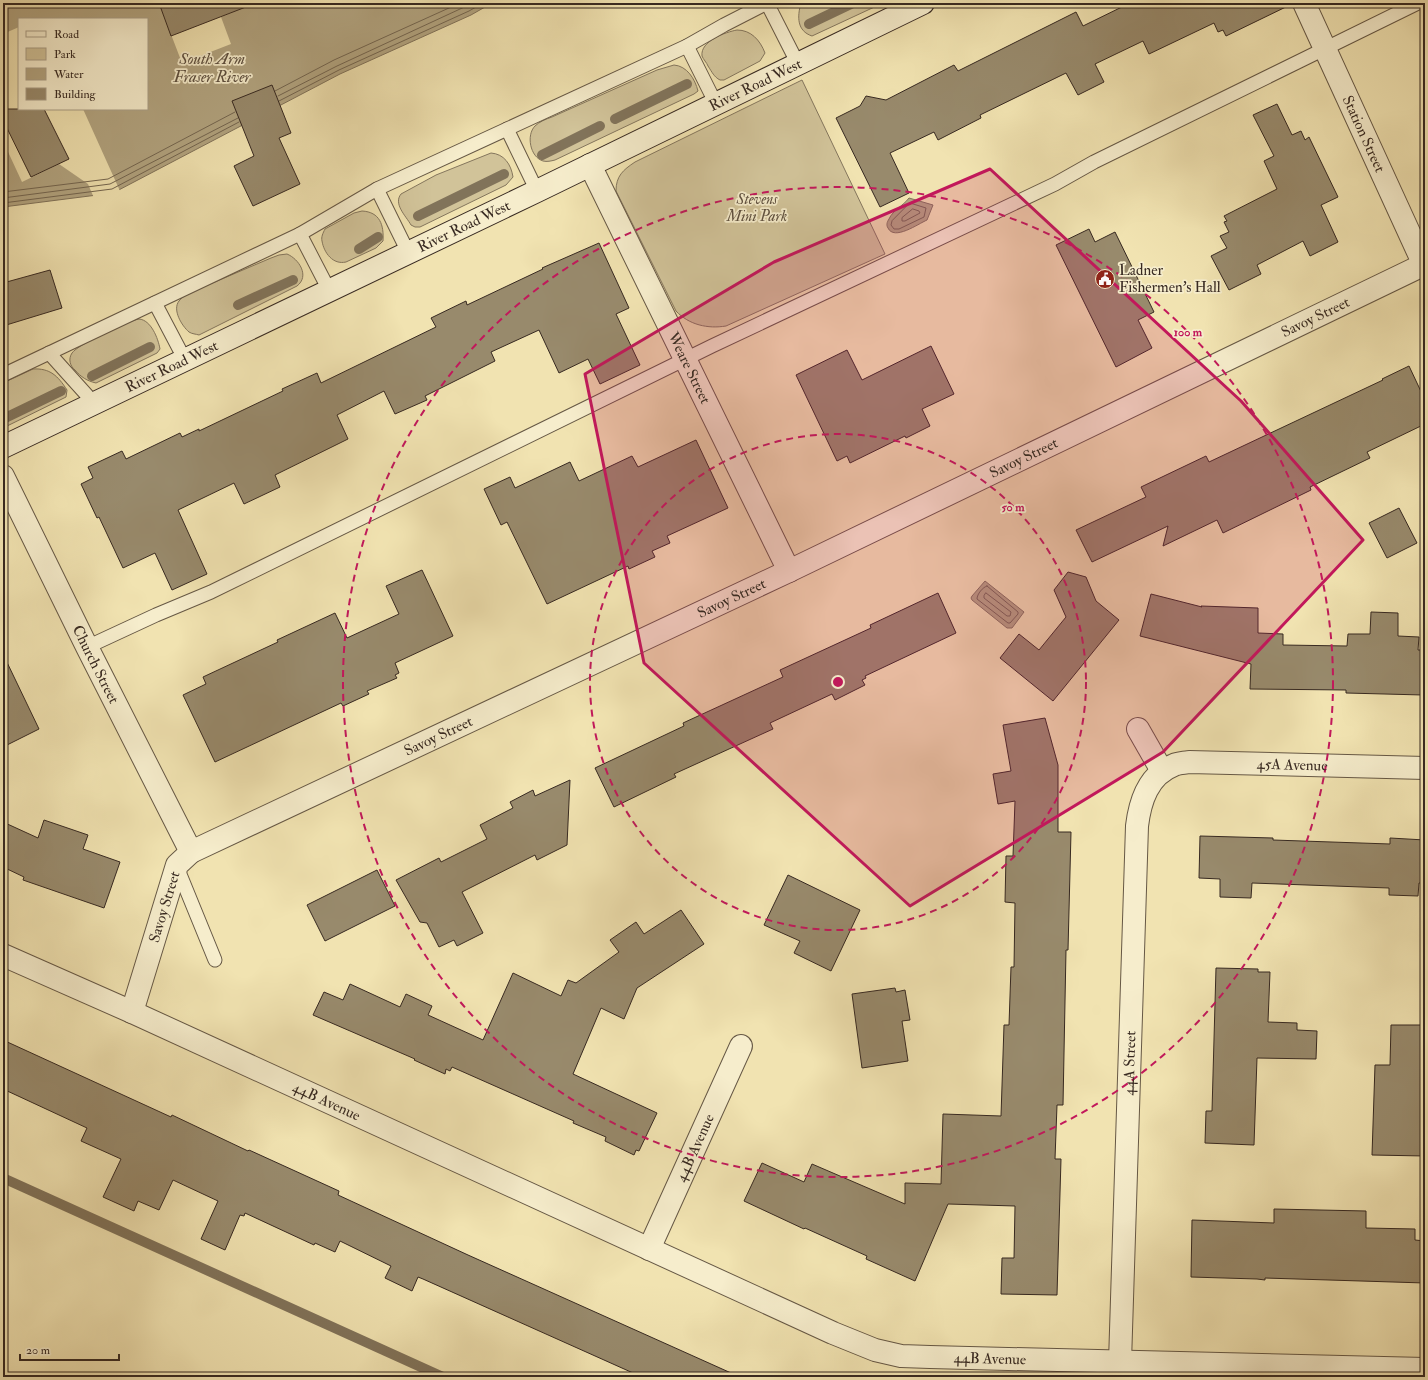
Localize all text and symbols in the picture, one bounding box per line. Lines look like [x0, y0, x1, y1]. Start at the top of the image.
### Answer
legend [18, 18, 148, 110]
text: Road [54, 27, 79, 42]
text: Park [54, 47, 76, 62]
water label: South Arm Fraser River [172, 49, 252, 87]
street label: River Road West [706, 54, 805, 115]
text: Water [53, 67, 84, 82]
text: Building [54, 87, 97, 102]
street label: Station Street [1338, 92, 1390, 176]
park label: Stevens Mini Park [726, 190, 787, 226]
street label: River Road West [414, 196, 513, 256]
place label: Ladner Fishermen's Hall [1119, 261, 1221, 297]
public building icon: Ladner Fishermen's Hall [1094, 268, 1116, 290]
street label: Savoy Street [1278, 292, 1353, 342]
text: 100 m [1174, 325, 1203, 340]
street label: Weare Street [663, 328, 715, 407]
street label: River Road West [122, 336, 221, 397]
street label: Savoy Street [986, 433, 1061, 482]
text: 50 m [1001, 500, 1025, 515]
street label: Savoy Street [694, 574, 769, 622]
street label: Church Street [68, 622, 124, 707]
centre of rings [831, 675, 845, 689]
street label: Savoy Street [401, 711, 476, 760]
street label: 45A Avenue [1256, 754, 1328, 775]
street label: Savoy Street [144, 869, 184, 945]
street label: 44A Street [1119, 1030, 1140, 1096]
street label: 44B Avenue [290, 1077, 364, 1125]
street label: 44B Avenue [671, 1111, 718, 1185]
scale bar [20, 1336, 119, 1362]
text: 20 m [26, 1343, 51, 1358]
street label: 44B Avenue [953, 1348, 1027, 1369]

